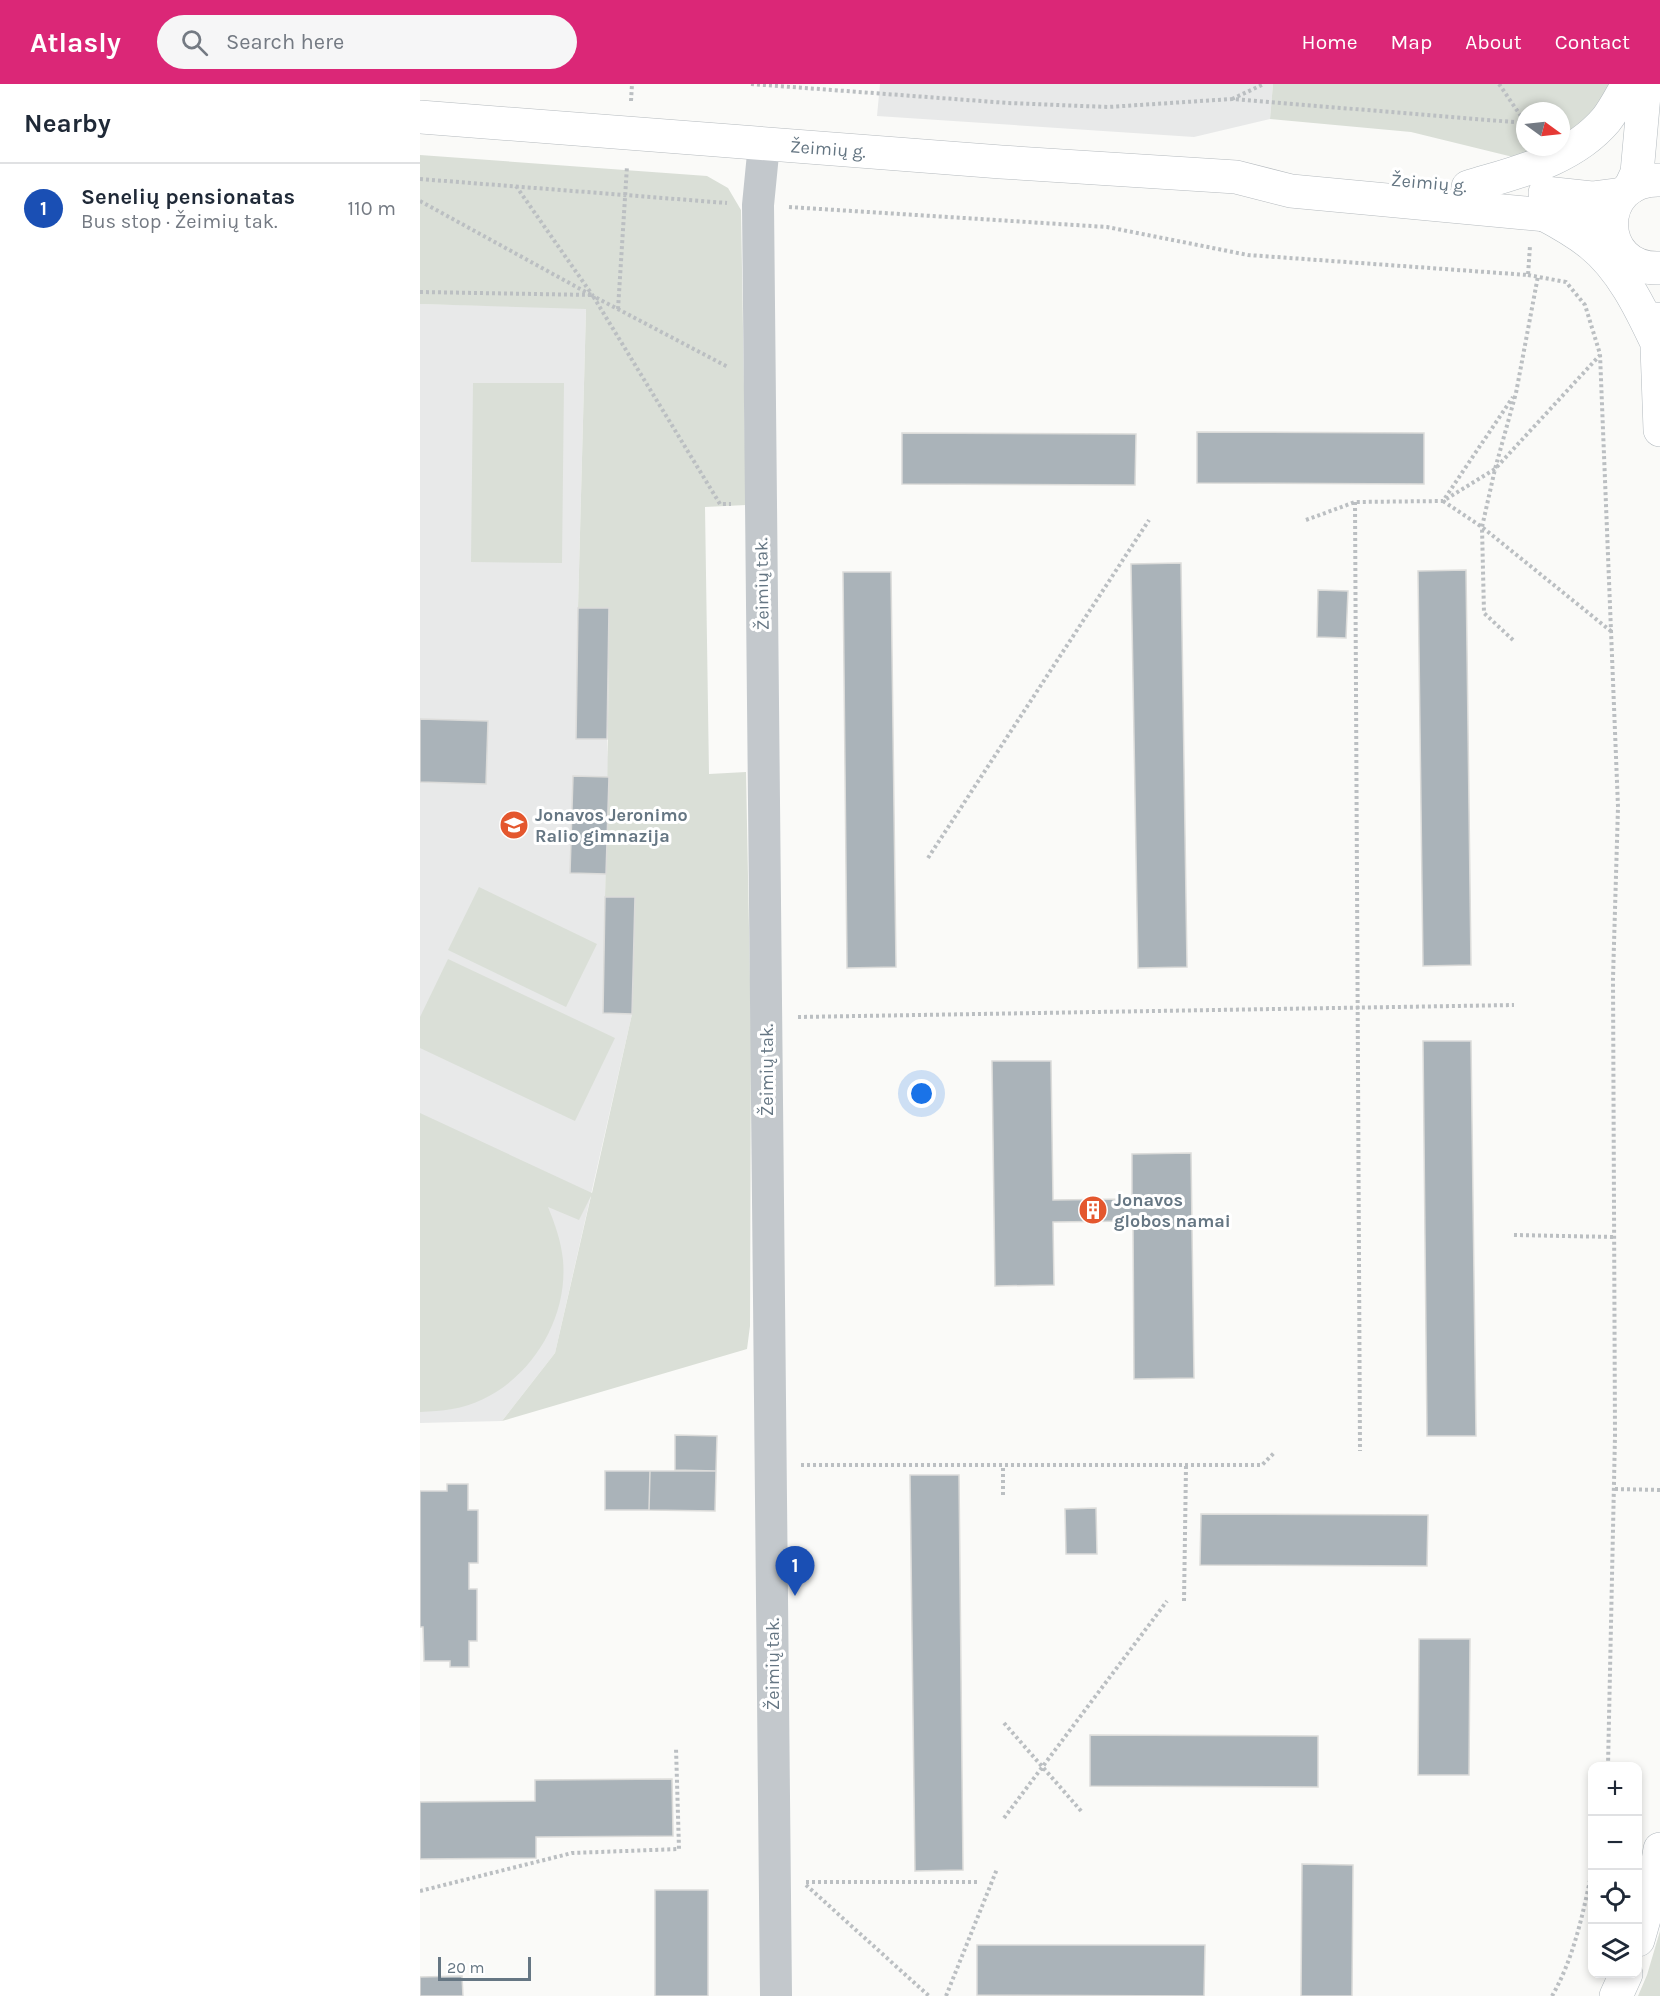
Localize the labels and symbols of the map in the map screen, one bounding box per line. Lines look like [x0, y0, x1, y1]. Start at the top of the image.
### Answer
north arrow [1516, 102, 1570, 156]
street label: Žeimių g. [789, 135, 867, 163]
street label: Žeimių g. [1390, 169, 1468, 197]
street label: Žeimių tak. [750, 537, 774, 631]
place label: Jonavos Jeronimo Ralio gimnazija [535, 804, 688, 847]
school or university icon: Jonavos Jeronimo Ralio gimnazija [498, 809, 530, 841]
street label: Žeimių tak. [756, 1024, 778, 1116]
your location [907, 1079, 936, 1108]
place label: Jonavos globos namai [1114, 1189, 1231, 1232]
building icon: Jonavos globos namai [1077, 1194, 1109, 1226]
pin: 1 [776, 1546, 814, 1596]
street label: Žeimių tak. [762, 1618, 784, 1710]
scale bar [438, 1954, 531, 1982]

